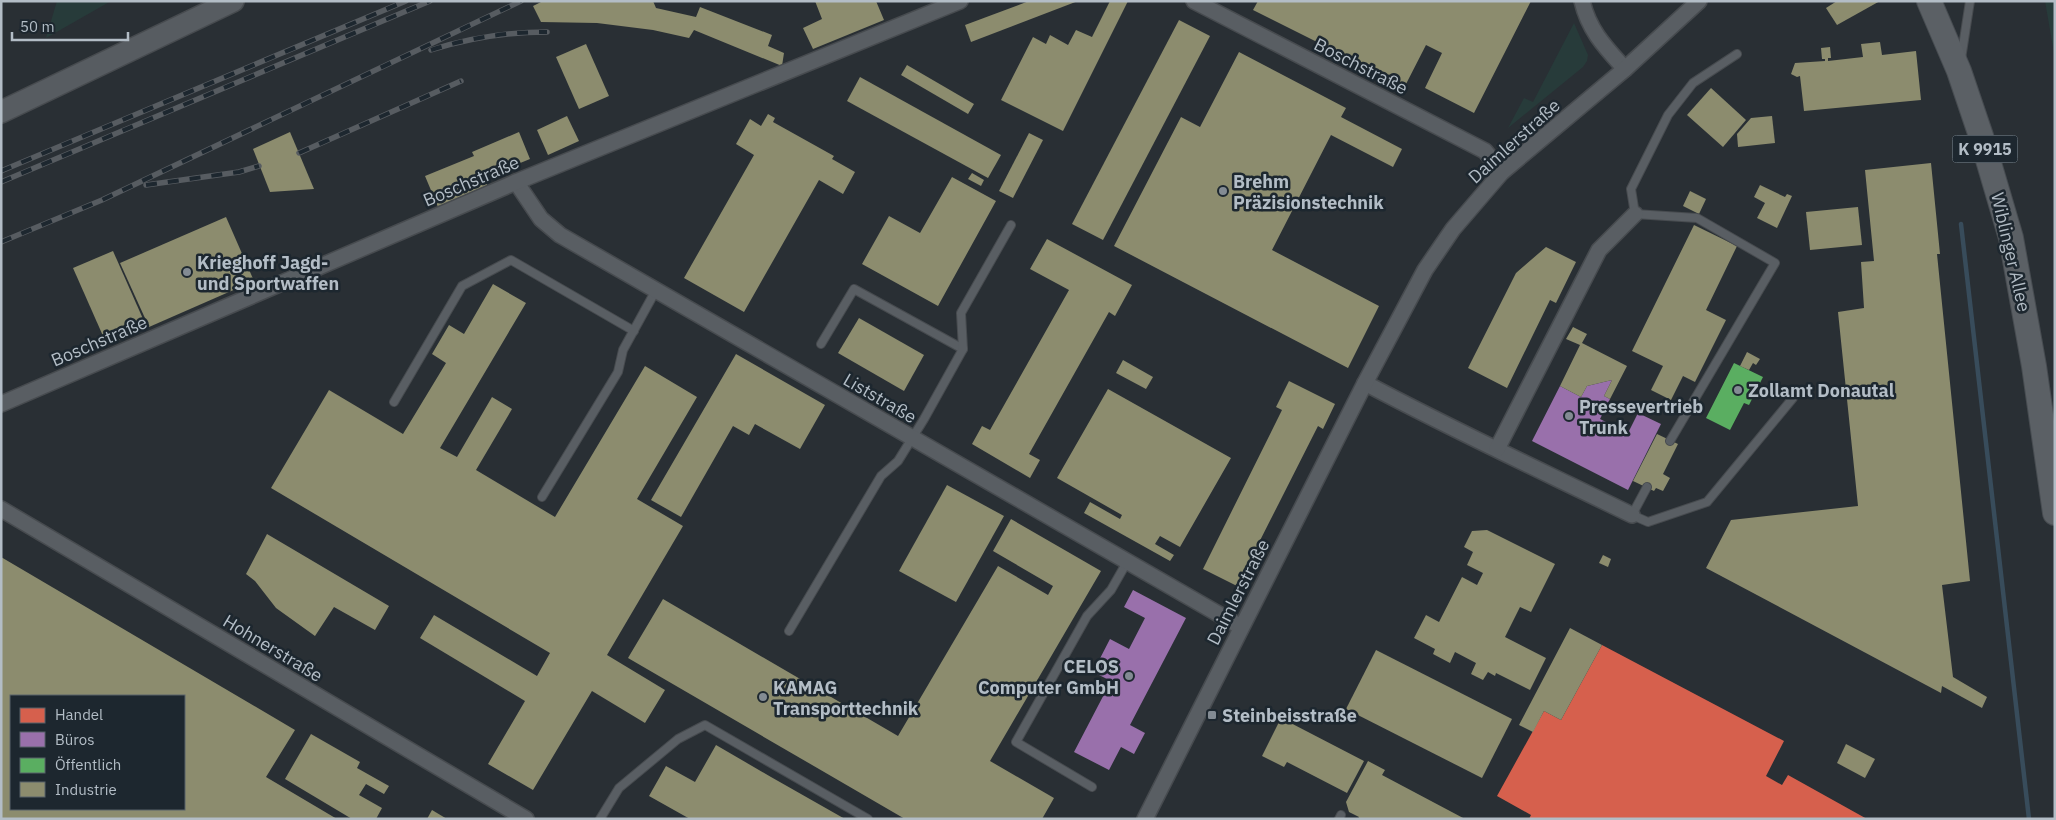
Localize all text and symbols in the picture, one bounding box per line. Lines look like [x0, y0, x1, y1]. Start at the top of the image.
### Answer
scale bar [12, 10, 129, 42]
text: 50 m [20, 17, 55, 36]
street label: Boschstraße [1310, 33, 1412, 100]
street label: Daimlerstraße [1463, 94, 1565, 188]
road number: K 9915 [1952, 136, 2018, 162]
street label: Boschstraße [419, 150, 523, 212]
place label: Brehm Präzisionstechnik [1233, 170, 1384, 214]
marker: Brehm Präzisionstechnik [1217, 185, 1229, 197]
street label: Wiblinger Allee [1986, 190, 2036, 314]
place label: Krieghoff Jagd- und Sportwaffen [197, 251, 339, 295]
marker: Krieghoff Jagd- und Sportwaffen [181, 266, 193, 278]
street label: Boschstraße [47, 310, 151, 372]
street label: Liststraße [839, 368, 921, 428]
place label: Zollamt Donautal [1748, 379, 1895, 402]
marker: Zollamt Donautal [1732, 384, 1744, 396]
place label: Pressevertrieb Trunk [1579, 395, 1703, 439]
marker: Pressevertrieb Trunk [1563, 410, 1575, 422]
street label: Daimlerstraße [1201, 535, 1275, 649]
street label: Hohnerstraße [219, 609, 327, 687]
place label: CELOS Computer GmbH [978, 655, 1119, 699]
marker: CELOS Computer GmbH [1123, 670, 1135, 682]
place label: KAMAG Transporttechnik [773, 676, 919, 720]
marker: KAMAG Transporttechnik [757, 691, 769, 703]
legend [10, 695, 185, 810]
place label: Steinbeisstraße [1222, 704, 1357, 727]
text: Handel [55, 705, 103, 724]
marker: Steinbeisstraße [1206, 709, 1218, 721]
text: Büros [55, 730, 94, 749]
text: Öffentlich [55, 755, 121, 774]
text: Industrie [55, 780, 117, 799]

